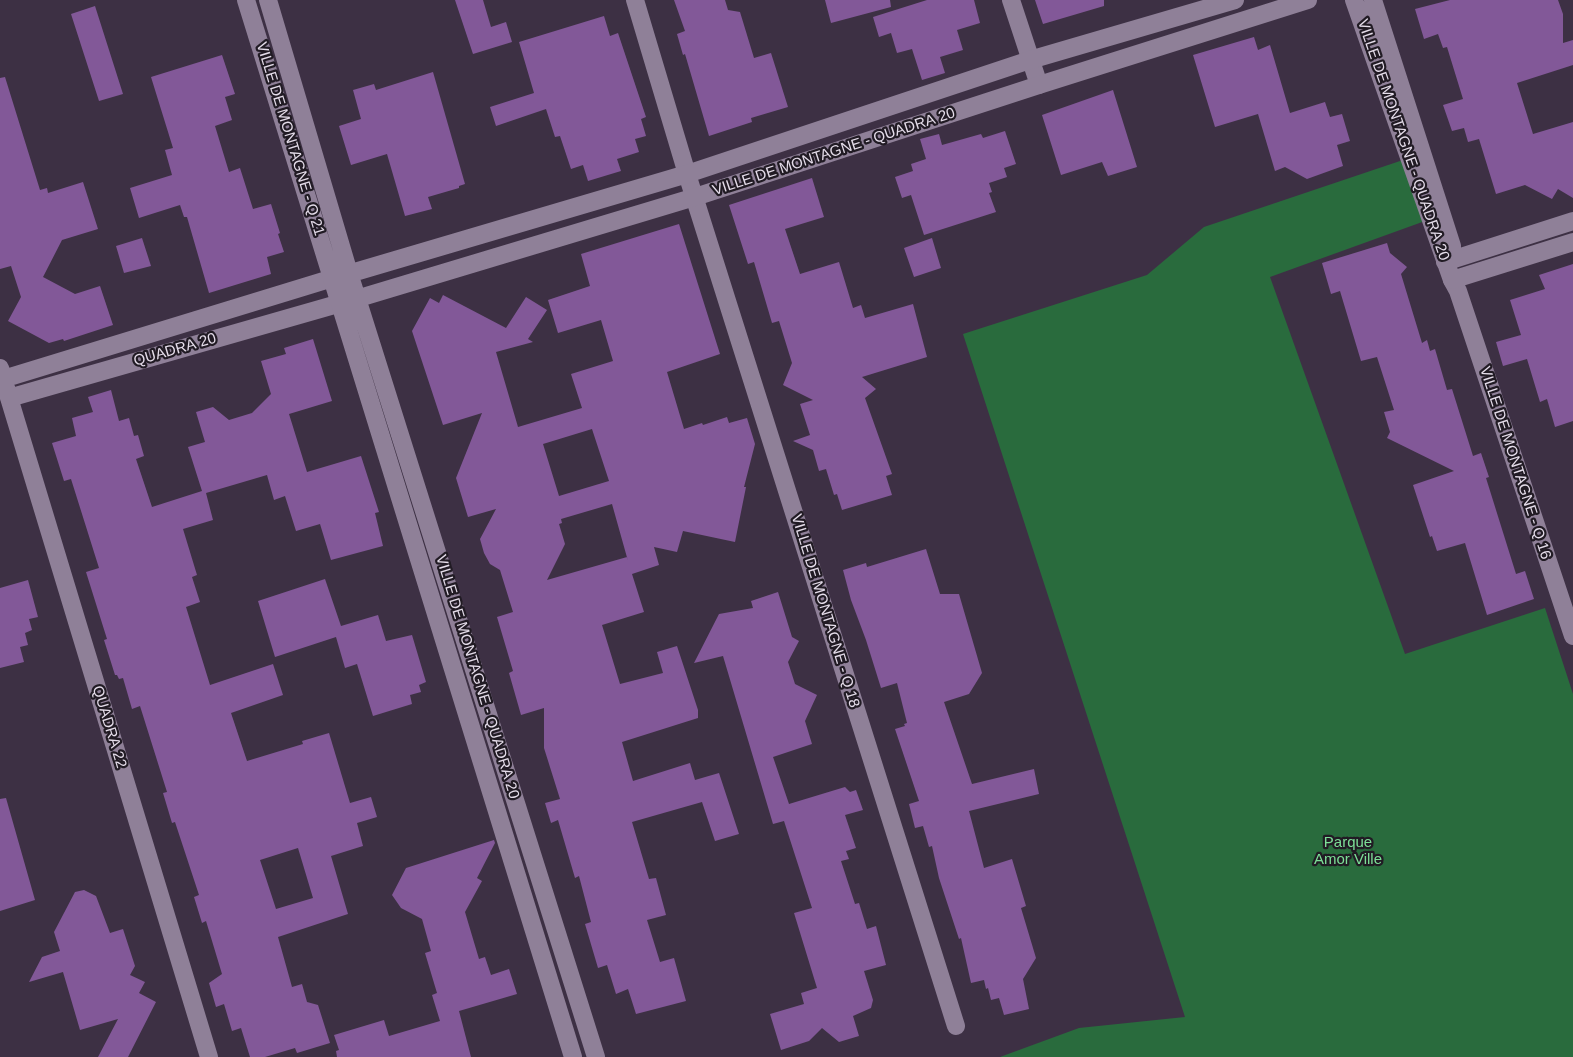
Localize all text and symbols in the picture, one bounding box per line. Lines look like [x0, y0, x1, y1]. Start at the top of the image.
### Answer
street label: VILLE DE MONTAGNE - QUADRA 20 [1353, 17, 1453, 263]
street label: VILLE DE MONTAGNE - Q 21 [252, 40, 328, 238]
street label: VILLE DE MONTAGNE - QUADRA 20 [710, 104, 958, 200]
street label: QUADRA 20 [132, 330, 218, 370]
street label: VILLE DE MONTAGNE - Q 16 [1475, 364, 1555, 562]
street label: VILLE DE MONTAGNE - Q 18 [787, 512, 863, 710]
street label: VILLE DE MONTAGNE - QUADRA 20 [431, 553, 523, 801]
street label: QUADRA 22 [88, 684, 130, 770]
park label: Parque Amor Ville [1314, 834, 1382, 869]

